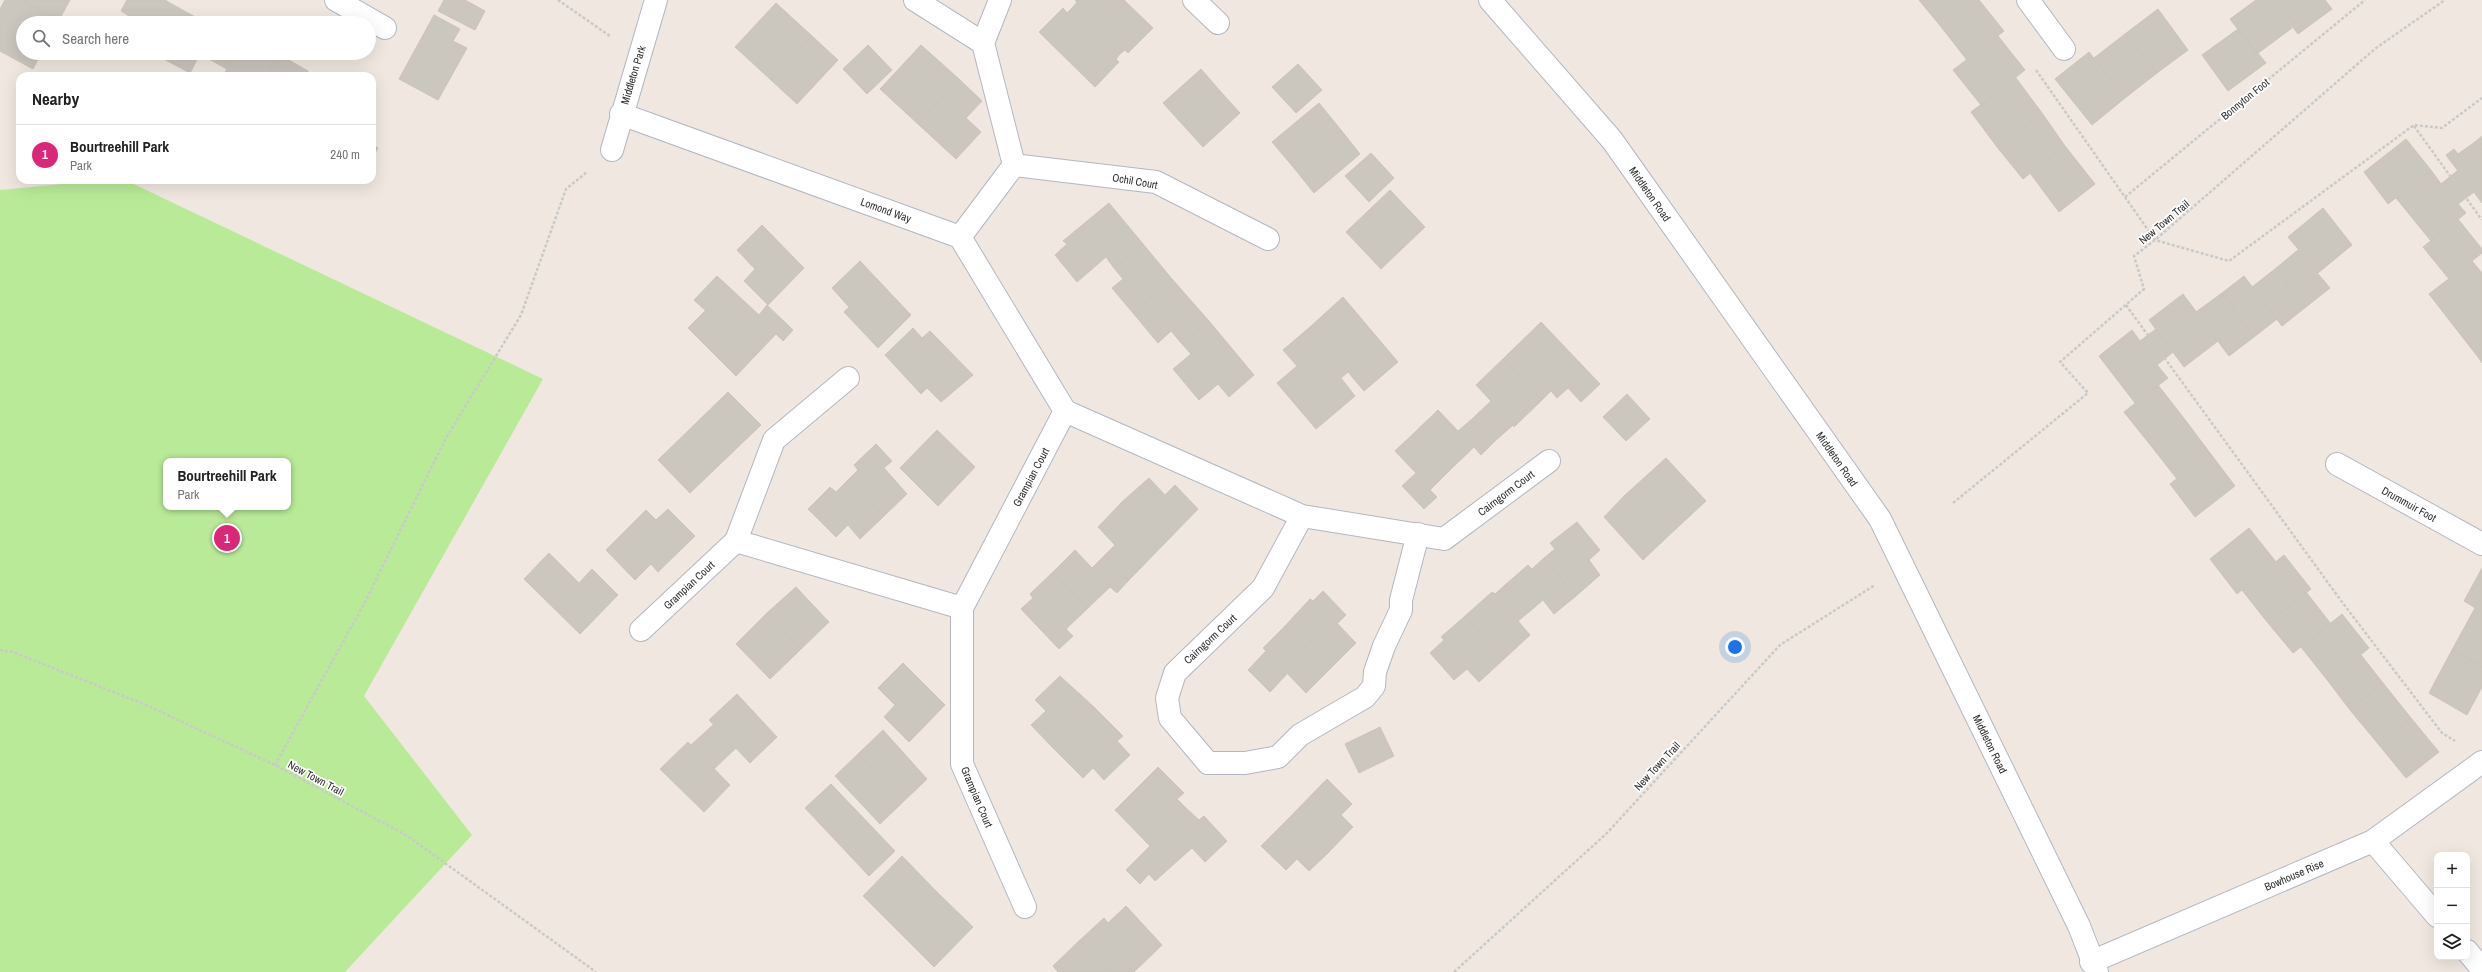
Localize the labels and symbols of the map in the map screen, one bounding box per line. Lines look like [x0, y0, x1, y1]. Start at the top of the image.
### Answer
street label: Middleton Park [617, 43, 649, 106]
street label: Bonnyton Foot [2218, 75, 2272, 123]
street label: Middleton Road [1626, 164, 1674, 224]
street label: Ochil Court [1111, 170, 1159, 192]
street label: Lomond Way [859, 194, 914, 226]
street label: New Town Trail [2136, 197, 2192, 247]
street label: Middleton Road [1813, 429, 1861, 489]
street label: Grampian Court [1010, 445, 1053, 509]
street label: Cairngorm Court [1475, 467, 1537, 519]
street label: Drummuir Foot [2379, 483, 2439, 525]
pin: 1 [214, 523, 240, 553]
street label: Grampian Court [661, 557, 718, 612]
street label: Cairngorm Court [1181, 611, 1240, 667]
your location [1725, 637, 1745, 657]
street label: Middleton Road [1970, 712, 2010, 776]
street label: New Town Trail [1631, 739, 1683, 793]
street label: New Town Trail [286, 757, 346, 799]
street label: Grampian Court [958, 764, 996, 830]
street label: Bowhouse Rise [2262, 856, 2326, 894]

